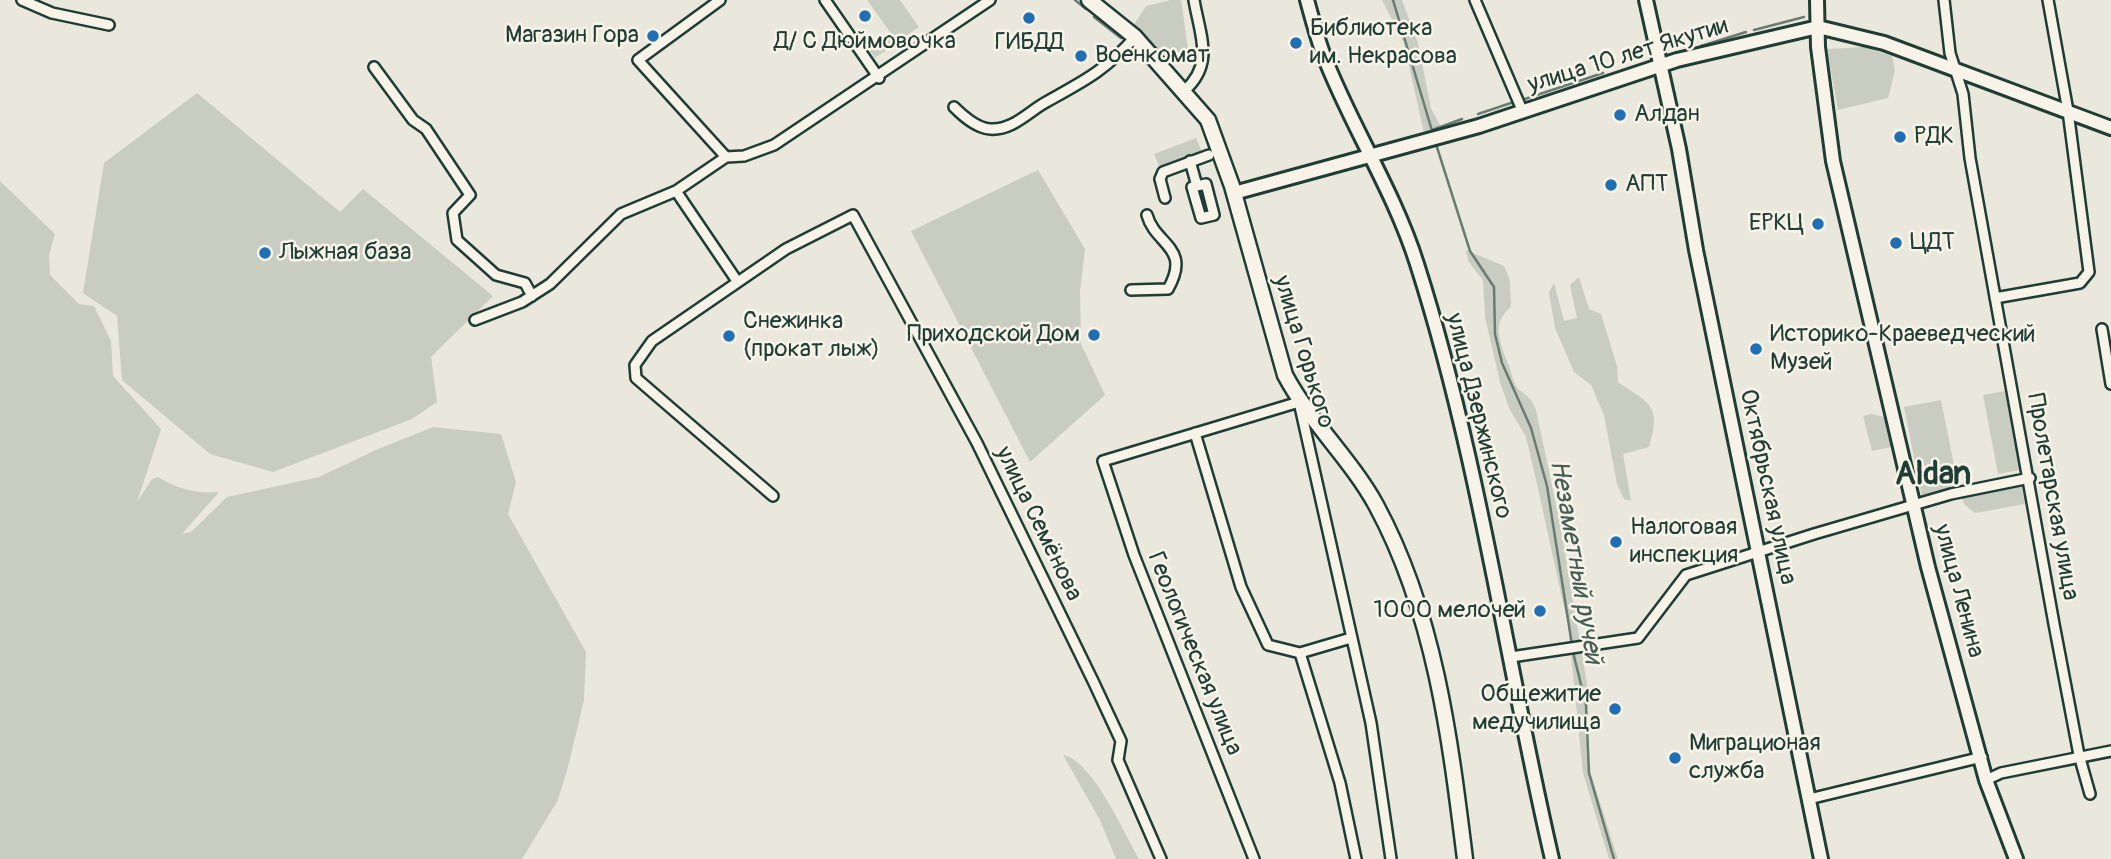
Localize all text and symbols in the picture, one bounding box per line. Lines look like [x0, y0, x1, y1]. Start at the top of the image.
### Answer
marker: Д/ С Дюймовочка [857, 8, 873, 24]
marker: ГИБДД [1021, 10, 1037, 26]
street label: улица 10 лет Якутии [1525, 12, 1731, 100]
place label: Библиотека им. Некрасова [1310, 15, 1457, 71]
place label: Магазин Гора [505, 22, 639, 50]
marker: Магазин Гора [645, 28, 661, 44]
place label: Д/ С Дюймовочка [774, 28, 956, 56]
place label: ГИБДД [994, 29, 1064, 57]
marker: Библиотека им. Некрасова [1288, 35, 1304, 51]
place label: Военкомат [1095, 42, 1210, 70]
marker: Военкомат [1073, 48, 1089, 64]
place label: Алдан [1634, 101, 1700, 129]
marker: Алдан [1612, 107, 1628, 123]
place label: РДК [1914, 123, 1954, 151]
marker: РДК [1892, 129, 1908, 145]
place label: АПТ [1625, 171, 1668, 199]
marker: АПТ [1603, 177, 1619, 193]
place label: ЕРКЦ [1749, 210, 1804, 238]
marker: ЕРКЦ [1810, 216, 1826, 232]
place label: ЦДТ [1910, 229, 1955, 257]
marker: ЦДТ [1888, 235, 1904, 251]
place label: Лыжная база [279, 239, 411, 267]
marker: Лыжная база [257, 245, 273, 261]
street label: улица Горького [1266, 272, 1340, 432]
place label: Снежинка (прокат лыж) [743, 308, 880, 364]
street label: улица Дзержинского [1439, 310, 1517, 522]
place label: Приходской Дом [907, 321, 1080, 349]
place label: Историко-Краеведческий Музей [1770, 321, 2035, 377]
marker: Приходской Дом [1086, 327, 1102, 343]
marker: Снежинка (прокат лыж) [721, 328, 737, 344]
marker: Историко-Краеведческий Музей [1748, 341, 1764, 357]
street label: Октябрьская улица [1732, 387, 1802, 587]
street label: Пролетарская улица [2020, 391, 2084, 603]
street label: улица Семёнова [988, 442, 1088, 606]
district label: Aldan [1895, 457, 1971, 495]
water label: Незаметный ручей [1542, 458, 1608, 666]
place label: Налоговая инспекция [1630, 514, 1738, 570]
street label: улица Ленина [1926, 521, 1990, 661]
marker: Налоговая инспекция [1608, 534, 1624, 550]
street label: Геологическая улица [1140, 548, 1248, 760]
place label: 1000 мелочей [1374, 597, 1526, 625]
marker: 1000 мелочей [1532, 603, 1548, 619]
place label: Общежитие медучилища [1472, 681, 1601, 737]
marker: Общежитие медучилища [1607, 701, 1623, 717]
place label: Миграционая служба [1689, 730, 1821, 786]
marker: Миграционая служба [1667, 750, 1683, 766]

